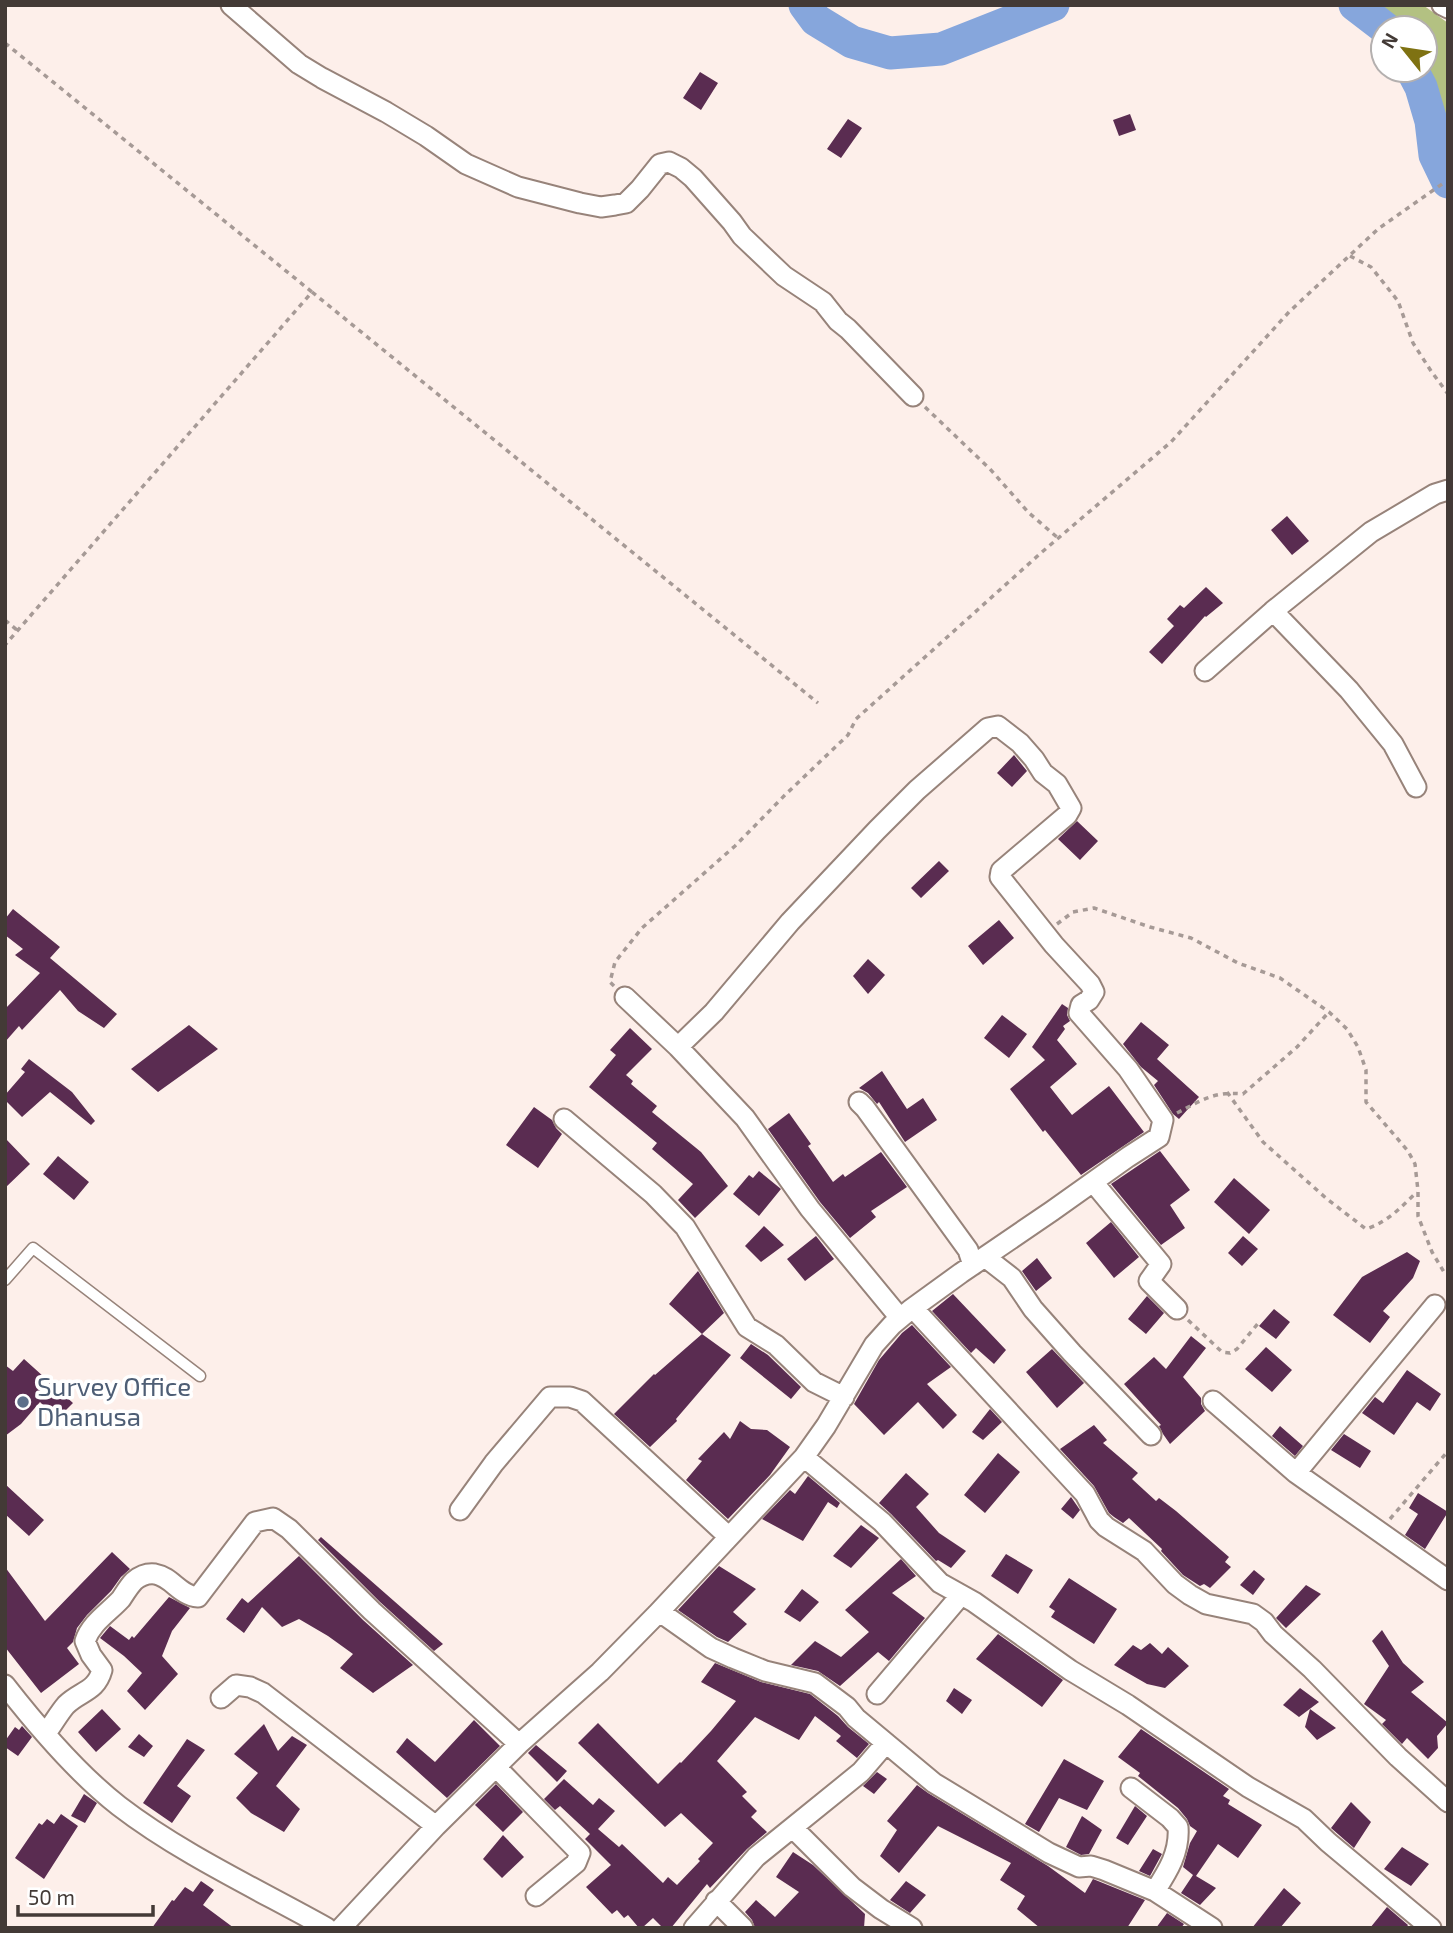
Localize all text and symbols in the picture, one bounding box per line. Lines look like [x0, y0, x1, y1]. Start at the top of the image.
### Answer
north arrow [1369, 14, 1439, 84]
text: N [1375, 29, 1402, 52]
place label: Survey Office Dhanusa [37, 1370, 191, 1431]
marker: Survey Office Dhanusa [15, 1394, 31, 1410]
scale bar [18, 1874, 152, 1918]
text: 50 m [28, 1884, 75, 1909]

